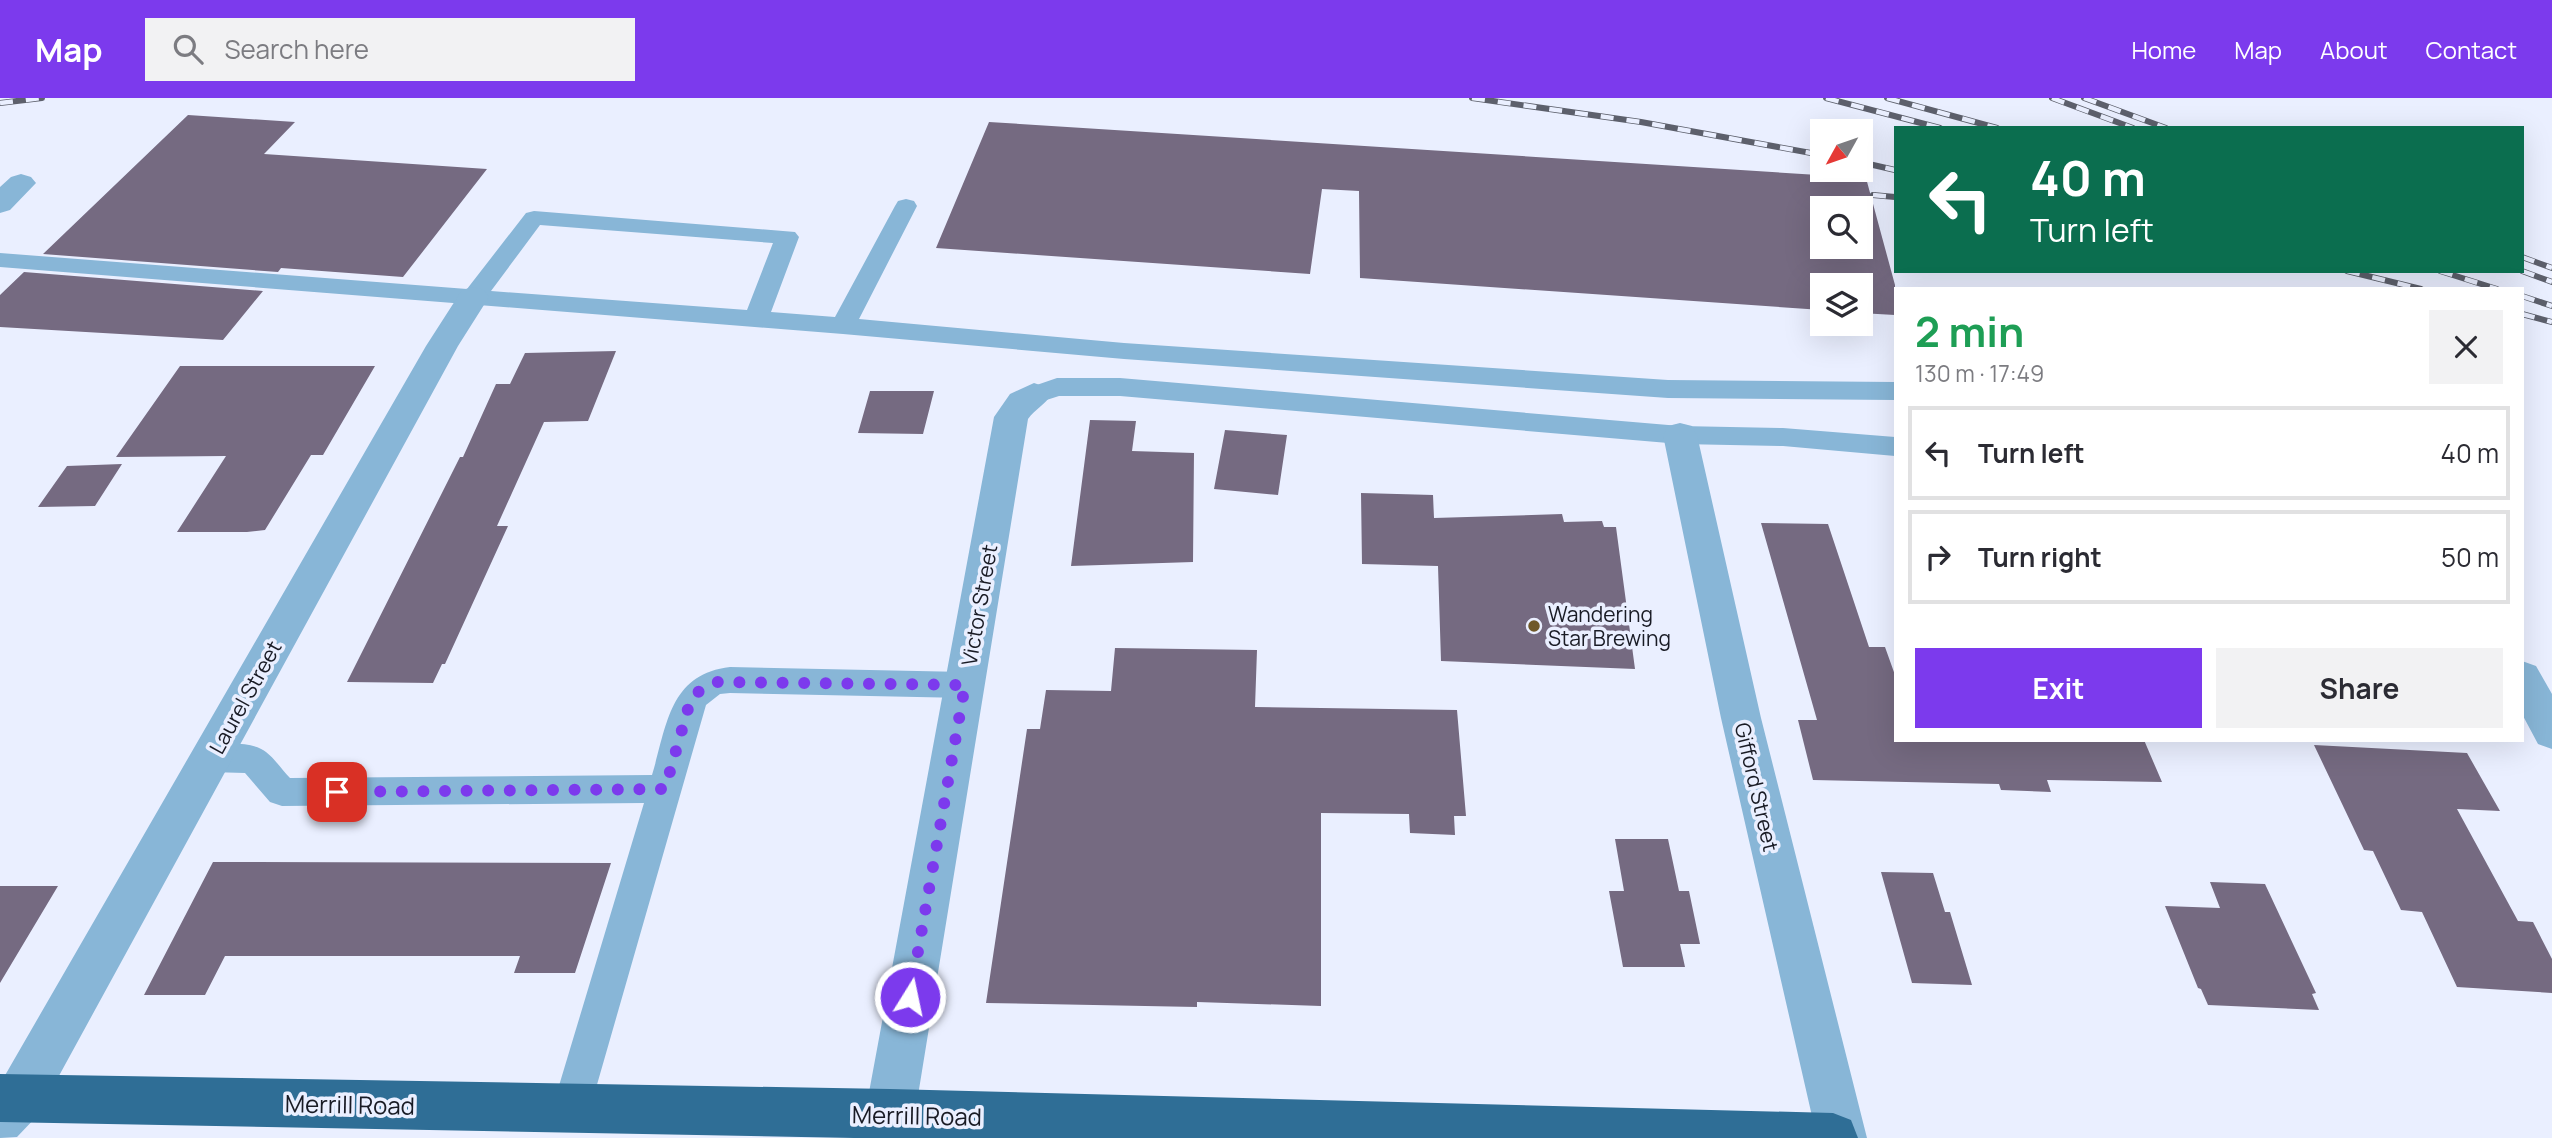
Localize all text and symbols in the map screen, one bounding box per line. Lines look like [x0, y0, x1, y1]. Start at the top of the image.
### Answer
search box [145, 18, 635, 81]
text: Map [35, 27, 103, 72]
icon: search [169, 30, 207, 68]
text: Search here [225, 31, 369, 67]
text: Home [2131, 33, 2196, 66]
text: Map [2234, 33, 2282, 66]
text: About [2320, 33, 2388, 66]
text: Contact [2426, 33, 2517, 66]
north arrow [1810, 119, 1872, 182]
map controls [1810, 119, 1873, 336]
text: 40 m [2030, 144, 2146, 211]
icon: left [1915, 154, 2006, 245]
button: search [1810, 196, 1873, 259]
text: Turn left [2030, 208, 2154, 252]
button: layers [1810, 273, 1873, 336]
text: 2 min [1915, 302, 2024, 360]
button: close [2429, 310, 2503, 384]
text: 130 m · 17:49 [1915, 357, 2044, 389]
icon: left [1919, 434, 1957, 472]
text: Turn left [1978, 435, 2085, 471]
text: 40 m [2441, 435, 2499, 471]
icon: right [1919, 538, 1957, 576]
text: Turn right [1978, 539, 2102, 575]
text: 50 m [2441, 539, 2499, 575]
street label: Victor Street [955, 542, 1003, 668]
place label: Wandering Star Brewing [1548, 600, 1671, 652]
marker: Wandering Star Brewing [1526, 618, 1542, 634]
street label: Laurel Street [202, 635, 288, 759]
button: Exit [1915, 648, 2202, 728]
button: Share [2216, 648, 2503, 728]
street label: Gifford Street [1729, 720, 1785, 854]
pin [307, 762, 367, 822]
icon: arrive [318, 773, 356, 811]
position arrow [873, 960, 947, 1034]
street label: Merrill Road [285, 1086, 415, 1122]
street label: Merrill Road [852, 1097, 982, 1133]

